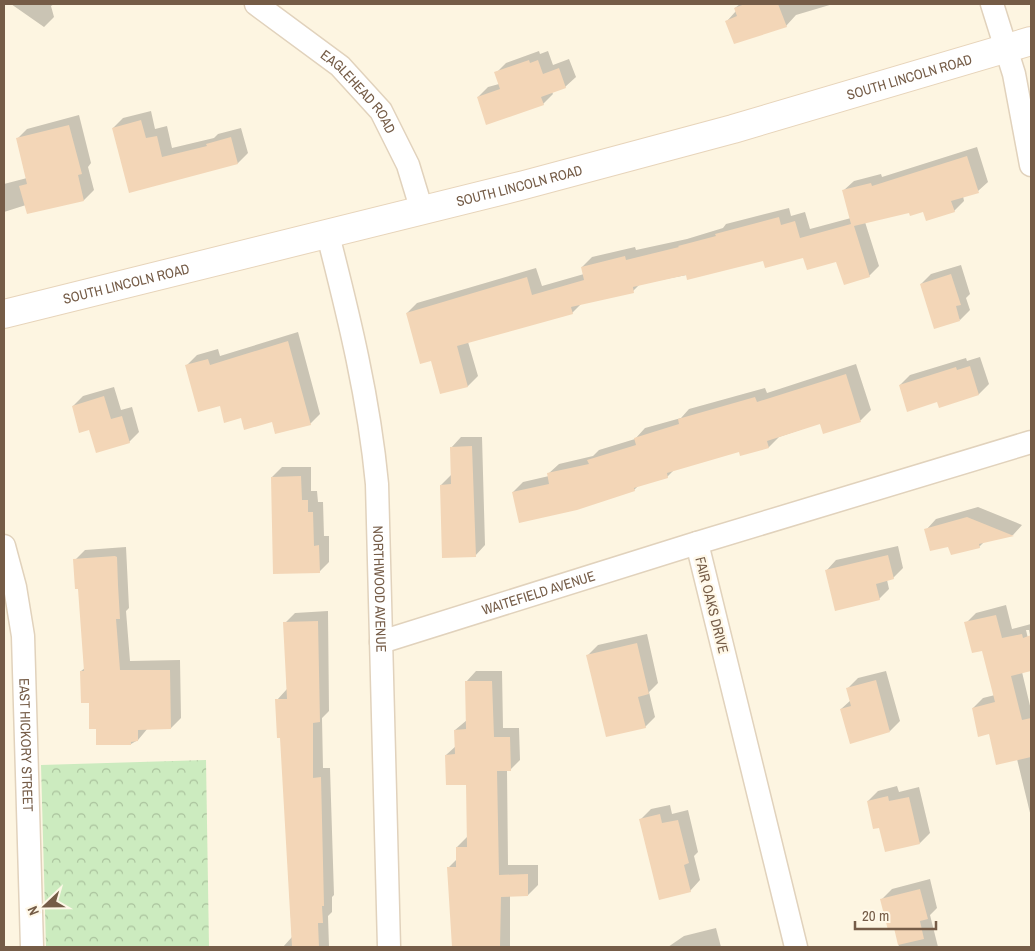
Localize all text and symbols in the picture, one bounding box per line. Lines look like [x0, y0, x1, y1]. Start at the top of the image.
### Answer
street label: EAGLEHEAD ROAD [317, 46, 400, 137]
street label: SOUTH LINCOLN ROAD [845, 50, 974, 104]
street label: SOUTH LINCOLN ROAD [454, 161, 584, 210]
street label: SOUTH LINCOLN ROAD [61, 259, 191, 308]
street label: NORTHWOOD AVENUE [369, 525, 390, 652]
street label: FAIR OAKS DRIVE [691, 555, 733, 655]
street label: WAITEFIELD AVENUE [480, 567, 597, 619]
street label: EAST HICKORY STREET [15, 678, 37, 812]
north arrow [20, 881, 70, 931]
scale bar [855, 898, 936, 930]
text: N [23, 904, 43, 918]
text: 20 m [862, 905, 889, 926]

